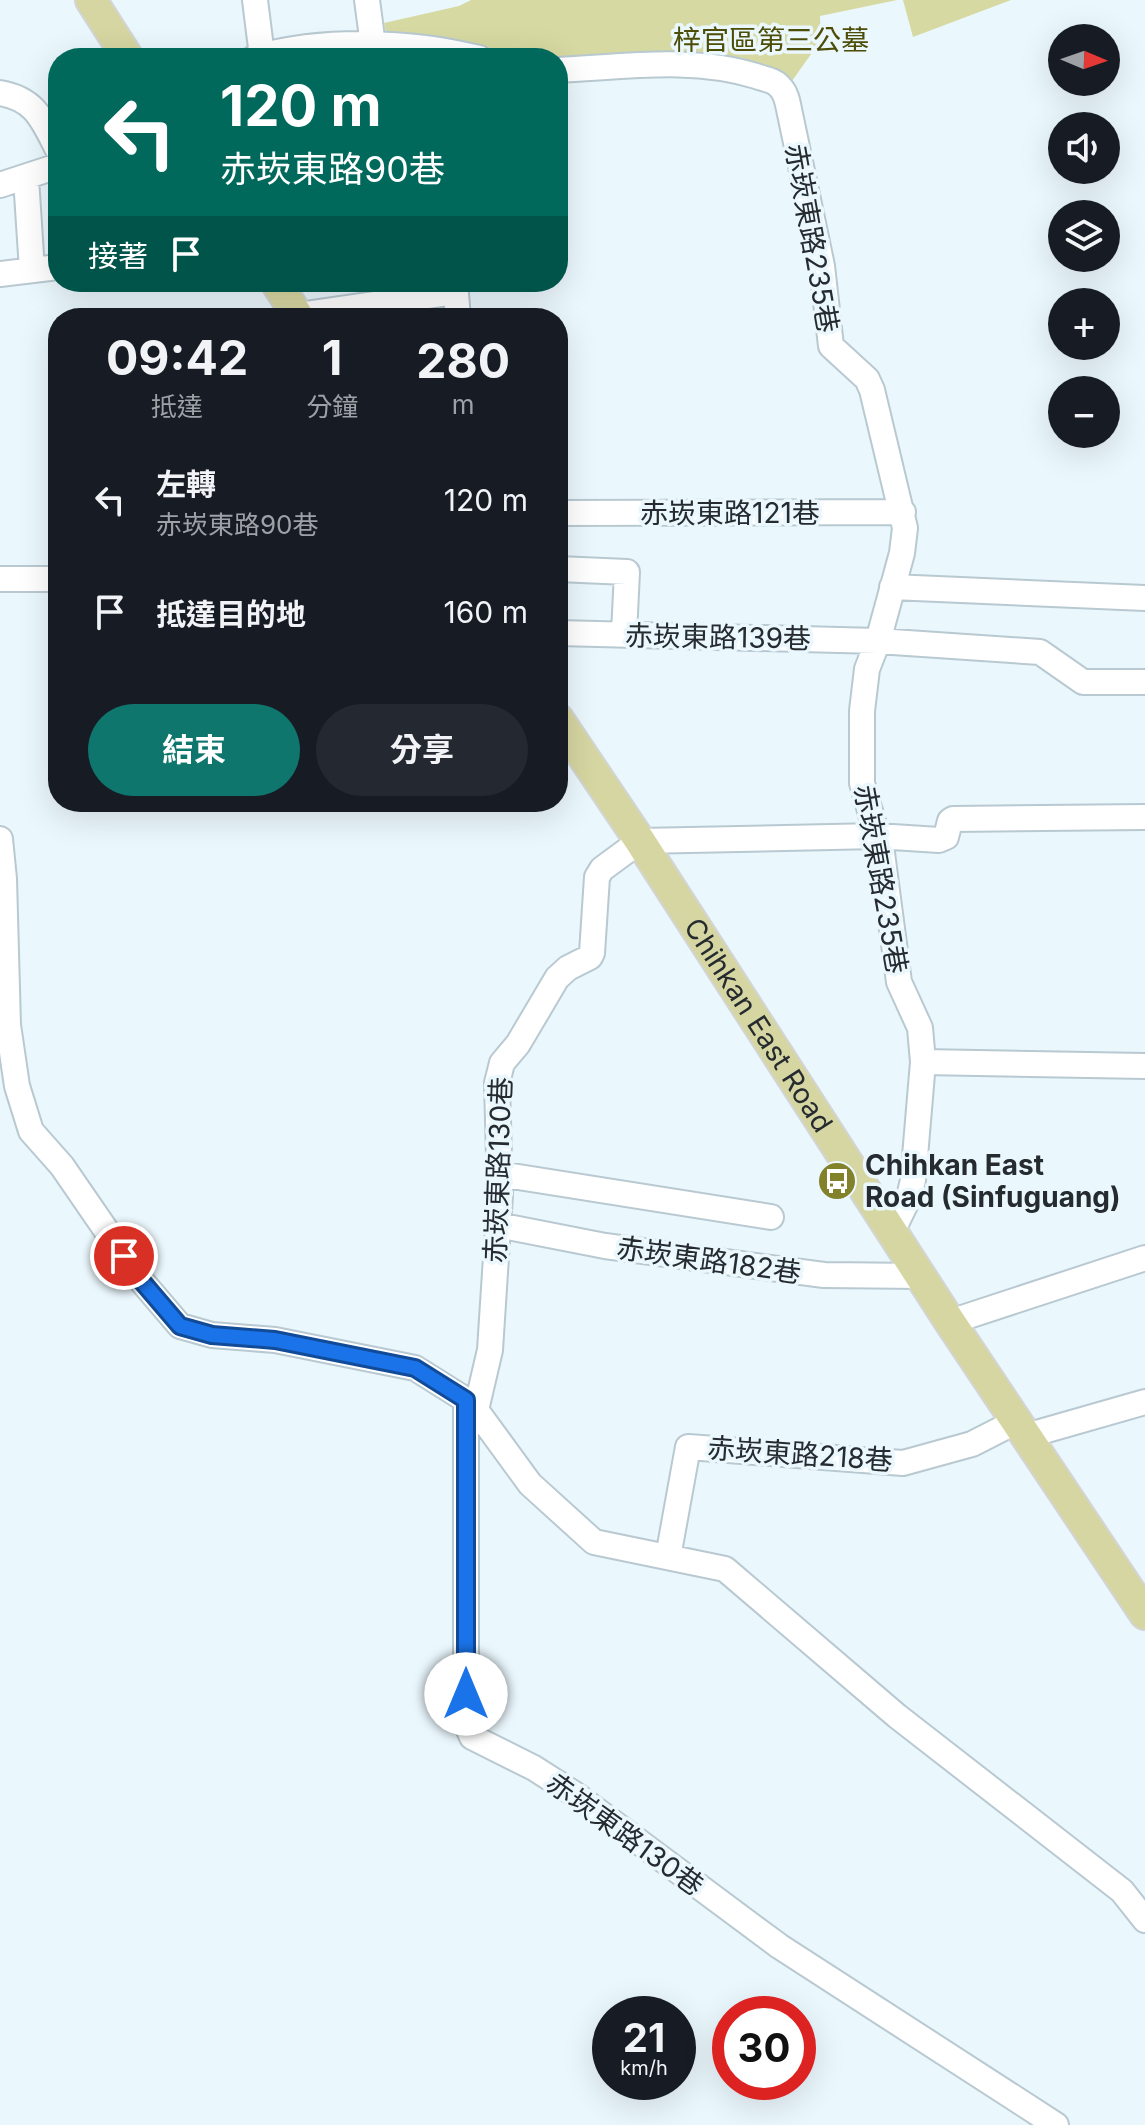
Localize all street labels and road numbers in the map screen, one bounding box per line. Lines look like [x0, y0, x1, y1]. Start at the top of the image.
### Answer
street label: 赤崁東路235巷 [779, 141, 845, 335]
street label: 赤崁東路121巷 [640, 496, 820, 530]
street label: 赤崁東路139巷 [625, 618, 811, 656]
street label: 赤崁東路235巷 [848, 782, 914, 976]
street label: Chihkan East Road [677, 912, 840, 1138]
street label: 赤崁東路130巷 [478, 1076, 518, 1264]
street label: 赤崁東路182巷 [615, 1230, 803, 1290]
street label: 赤崁東路218巷 [706, 1431, 894, 1477]
street label: 赤崁東路130巷 [540, 1765, 710, 1903]

